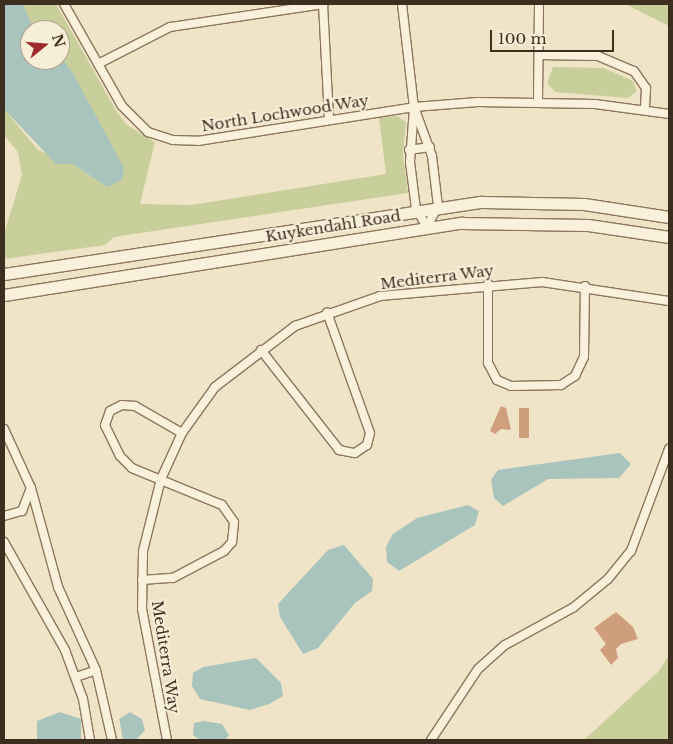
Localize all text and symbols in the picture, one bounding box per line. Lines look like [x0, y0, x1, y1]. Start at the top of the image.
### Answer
north arrow [20, 20, 70, 70]
scale bar [493, 20, 617, 52]
text: 100 m [498, 29, 547, 48]
text: N [48, 32, 69, 50]
street label: North Lochwood Way [200, 91, 370, 135]
street label: Kuykendahl Road [264, 206, 402, 246]
street label: Mediterra Way [379, 261, 495, 293]
street label: Mediterra Way [148, 599, 184, 715]

